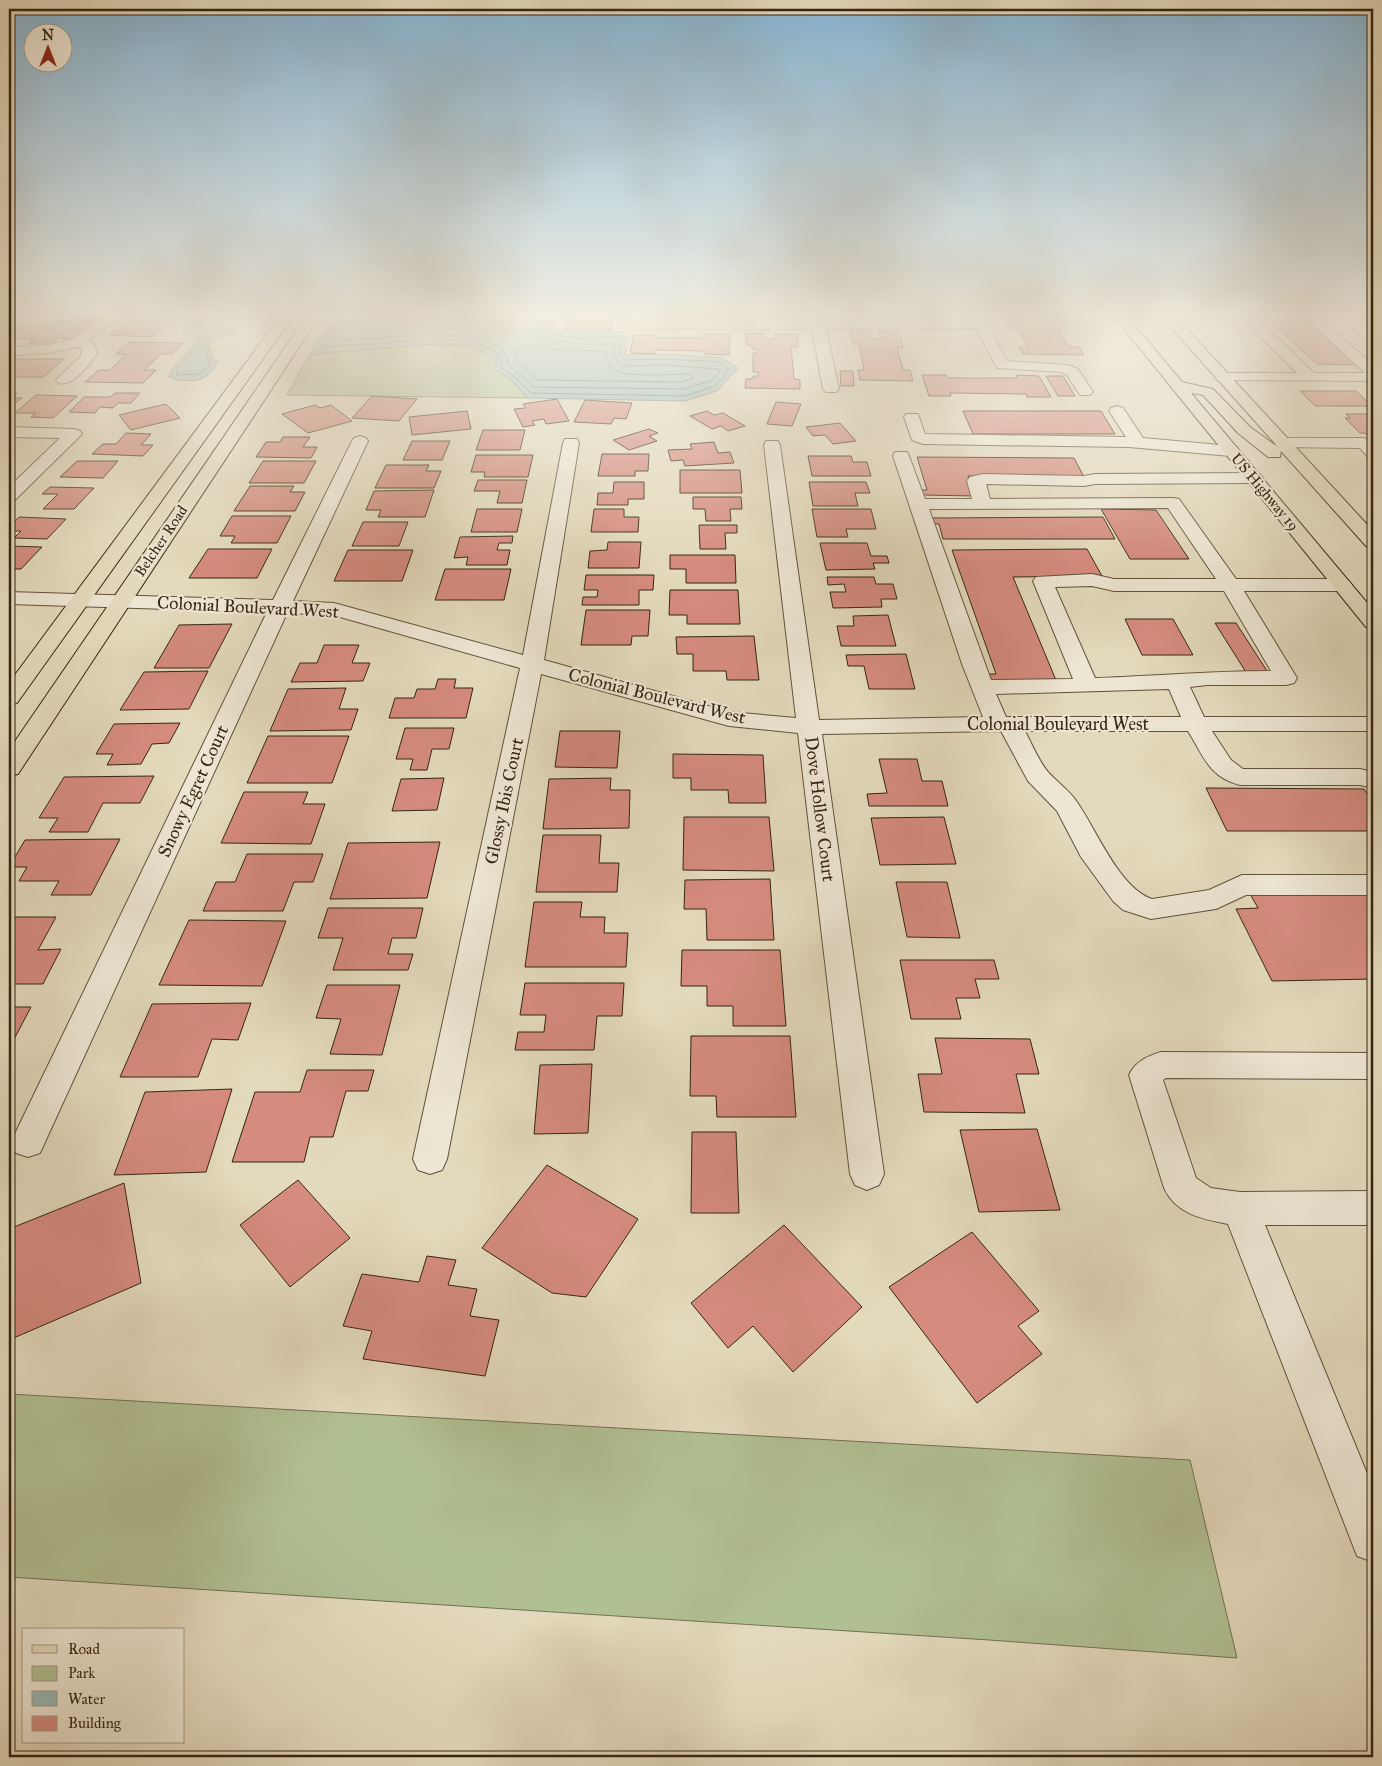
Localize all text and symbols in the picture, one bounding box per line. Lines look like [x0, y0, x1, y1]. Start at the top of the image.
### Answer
north arrow [22, 22, 72, 72]
text: N [42, 27, 54, 44]
street label: US Highway 19 [1227, 449, 1303, 535]
street label: Belcher Road [131, 502, 192, 580]
street label: Colonial Boulevard West [157, 591, 340, 623]
street label: Colonial Boulevard West [566, 663, 749, 729]
street label: Colonial Boulevard West [967, 713, 1150, 735]
street label: Snowy Egret Court [153, 721, 234, 861]
street label: Glossy Ibis Court [480, 735, 528, 866]
street label: Dove Hollow Court [800, 735, 840, 884]
legend [22, 1628, 185, 1744]
text: Road [68, 1640, 100, 1658]
text: Park [68, 1664, 95, 1682]
text: Water [68, 1690, 105, 1708]
text: Building [68, 1714, 122, 1732]

